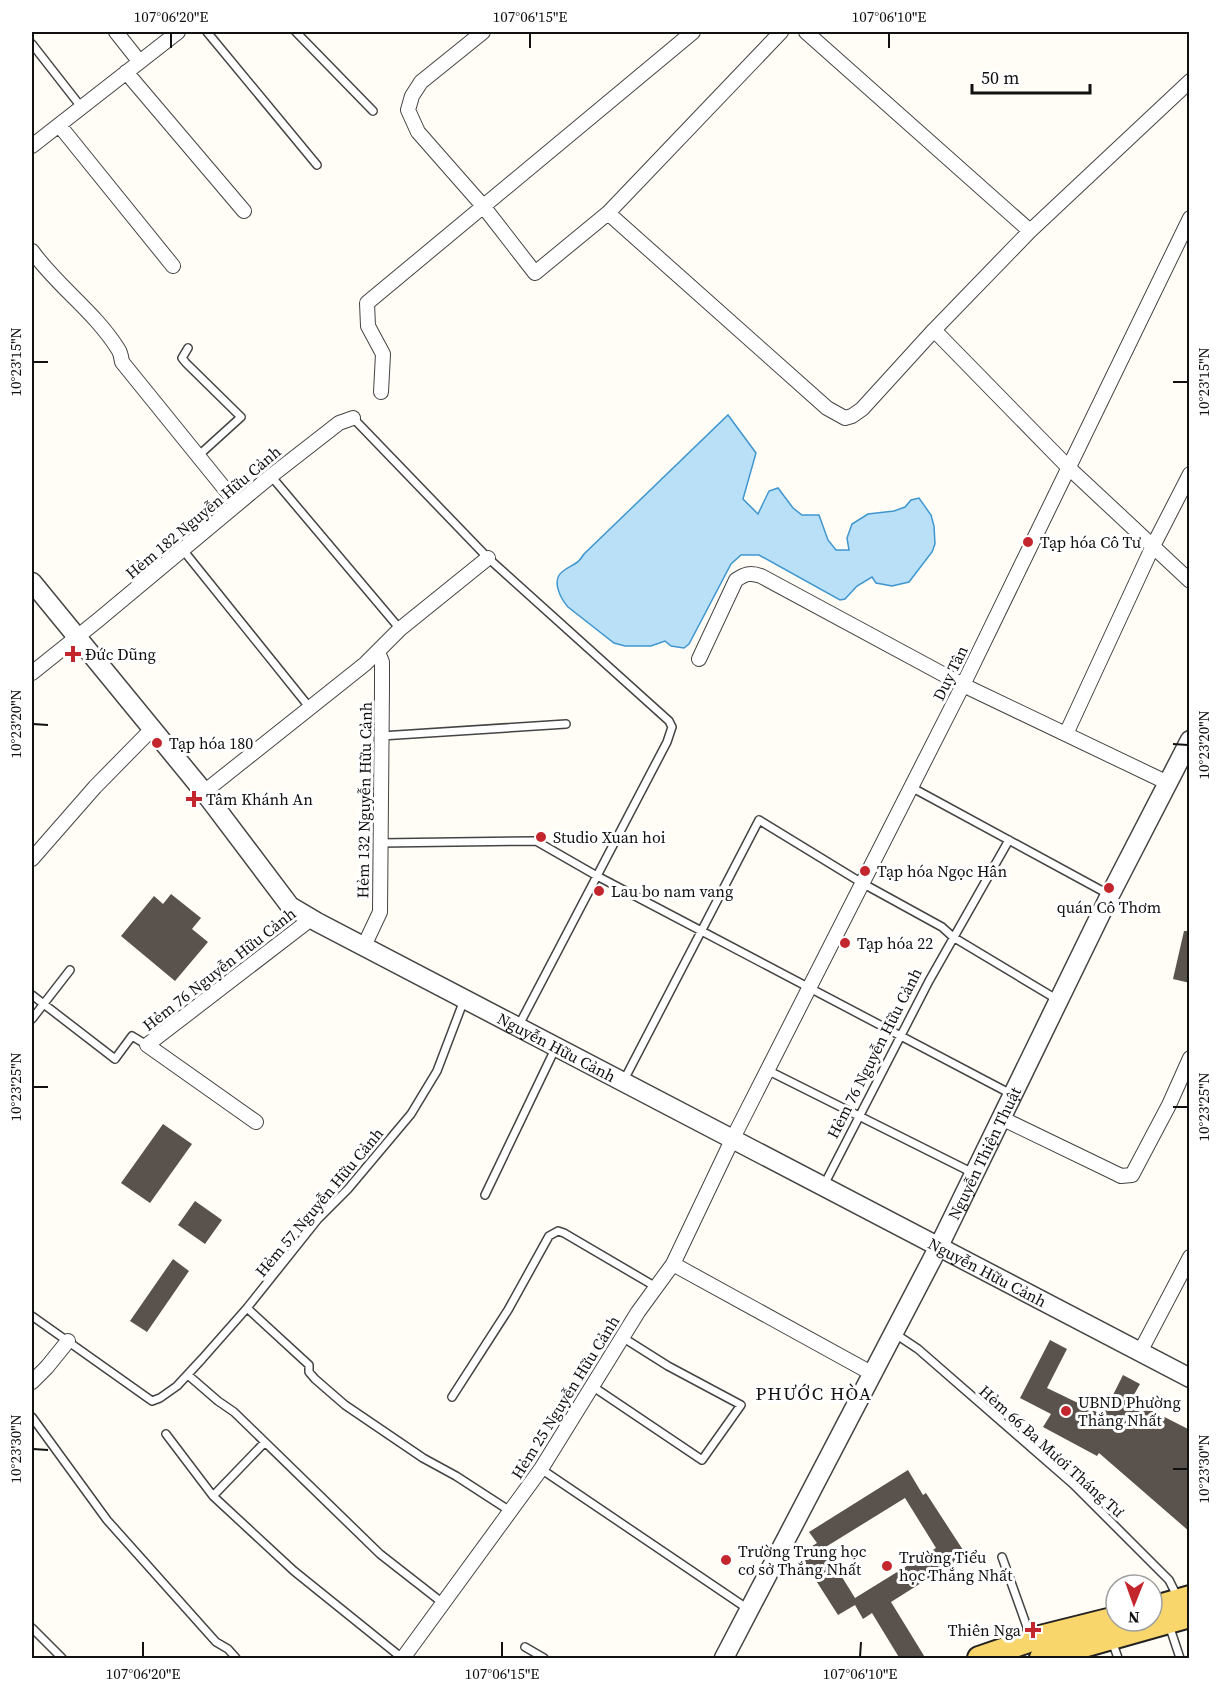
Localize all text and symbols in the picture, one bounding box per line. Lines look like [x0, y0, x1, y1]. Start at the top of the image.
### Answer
text: 107°06'20"E [134, 6, 208, 27]
text: 107°06'15"E [493, 6, 567, 27]
text: 107°06'10"E [852, 6, 926, 27]
scale bar [972, 57, 1090, 95]
text: 50 m [981, 65, 1019, 90]
text: 10°23'15"N [5, 327, 26, 397]
text: 10°23'15"N [1193, 347, 1214, 417]
street label: Hẻm 182 Nguyễn Hữu Cảnh [121, 440, 286, 584]
place label: Tạp hóa Cô Tư [1040, 531, 1142, 553]
marker: Tạp hóa Cô Tư [1021, 535, 1035, 549]
street label: Duy Tân [927, 642, 973, 704]
place label: Đức Dũng [85, 643, 156, 665]
marker: Đức Dũng [66, 647, 80, 661]
text: 10°23'20"N [5, 689, 26, 759]
street label: Hẻm 132 Nguyễn Hữu Cảnh [351, 701, 377, 898]
text: 10°23'20"N [1193, 710, 1214, 780]
place label: Tạp hóa 180 [169, 732, 253, 754]
marker: Tạp hóa 180 [150, 736, 164, 750]
place label: Tâm Khánh An [206, 788, 313, 810]
marker: Tâm Khánh An [187, 792, 201, 806]
place label: Studio Xuan hoi [553, 826, 666, 848]
marker: Studio Xuan hoi [534, 830, 548, 844]
place label: Tạp hóa Ngọc Hân [877, 860, 1007, 882]
marker: Tạp hóa Ngọc Hân [858, 864, 872, 878]
place label: Lau bo nam vang [611, 880, 733, 902]
marker: quán Cô Thơm [1102, 881, 1116, 895]
marker: Lau bo nam vang [592, 884, 606, 898]
place label: quán Cô Thơm [1057, 896, 1161, 918]
street label: Hẻm 76 Nguyễn Hữu Cảnh [138, 902, 300, 1036]
place label: Tạp hóa 22 [857, 932, 933, 954]
marker: Tạp hóa 22 [838, 936, 852, 950]
street label: Hẻm 76 Nguyễn Hữu Cảnh [821, 964, 927, 1142]
street label: Nguyễn Hữu Cảnh [494, 1007, 620, 1087]
text: 10°23'25"N [5, 1052, 26, 1122]
text: 10°23'25"N [1193, 1072, 1214, 1142]
street label: Nguyễn Thiện Thuật [943, 1082, 1026, 1223]
street label: Hẻm 57 Nguyễn Hữu Cảnh [250, 1122, 388, 1281]
street label: Nguyễn Hữu Cảnh [925, 1232, 1051, 1312]
street label: Hẻm 25 Nguyễn Hữu Cảnh [506, 1311, 625, 1483]
street label: Hẻm 66 Ba Mươi Tháng Tư [975, 1380, 1130, 1523]
district label: PHƯỚC HÒA [756, 1381, 872, 1406]
place label: UBND Phường Thắng Nhất [1078, 1391, 1181, 1431]
marker: UBND Phường Thắng Nhất [1059, 1404, 1073, 1418]
text: 10°23'30"N [5, 1414, 26, 1484]
text: 10°23'30"N [1193, 1434, 1214, 1504]
place label: Trường Trung học cơ sở Thắng Nhất [738, 1540, 867, 1580]
place label: Trường Tiểu học Thắng Nhất [899, 1546, 1013, 1586]
marker: Trường Trung học cơ sở Thắng Nhất [719, 1553, 733, 1567]
marker: Trường Tiểu học Thắng Nhất [880, 1559, 894, 1573]
north arrow [1104, 1573, 1164, 1633]
text: N [1127, 1607, 1140, 1629]
place label: Thiên Nga [948, 1619, 1022, 1641]
marker: Thiên Nga [1026, 1623, 1040, 1637]
text: 107°06'20"E [106, 1663, 180, 1684]
text: 107°06'15"E [465, 1663, 539, 1684]
text: 107°06'10"E [823, 1663, 897, 1684]

